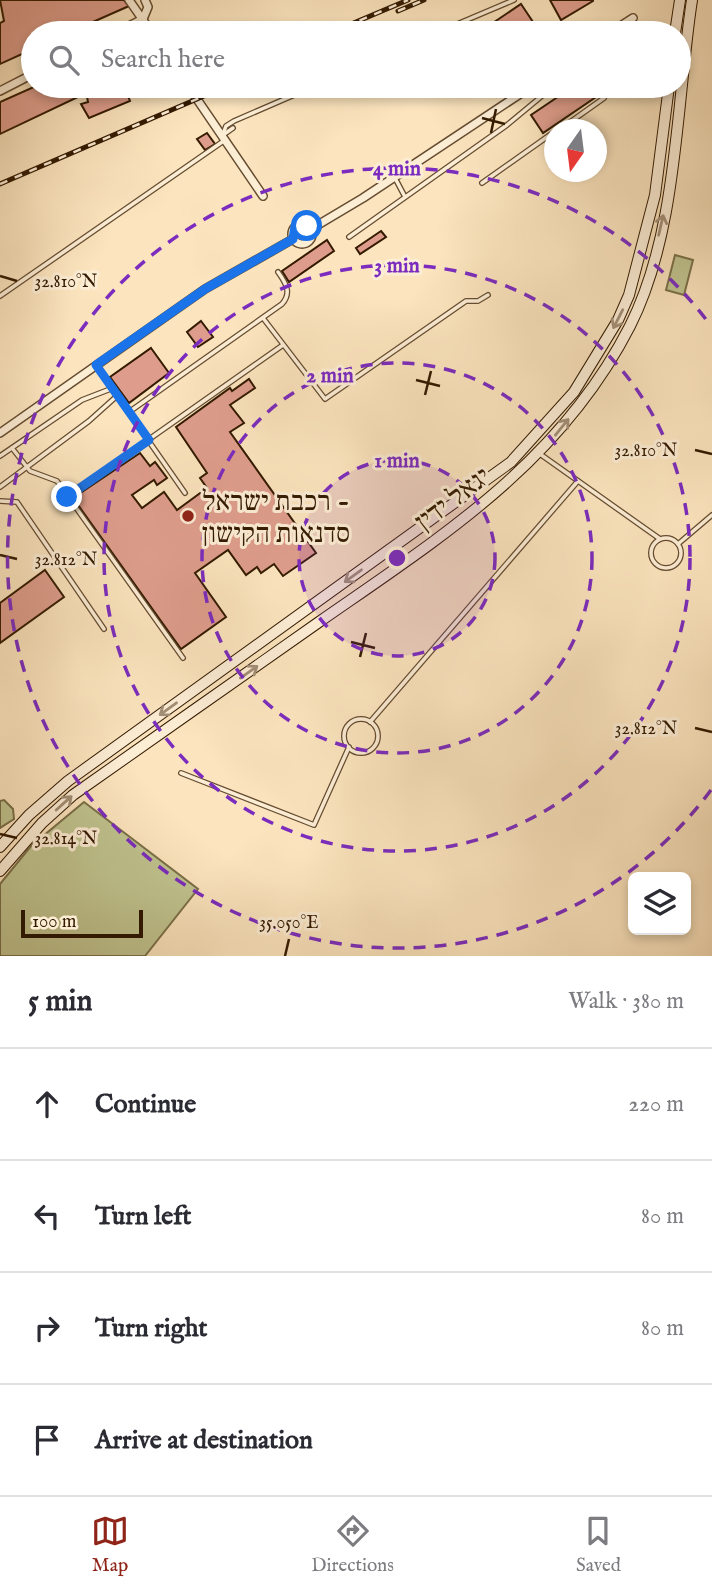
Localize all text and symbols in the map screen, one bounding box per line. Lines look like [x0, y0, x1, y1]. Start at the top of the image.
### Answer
search box [21, 21, 691, 98]
icon: search [45, 41, 83, 79]
text: Search here [101, 43, 225, 76]
north arrow [544, 119, 607, 182]
text: 4 min [373, 156, 421, 183]
route start [291, 210, 322, 241]
one-way arrow [655, 214, 669, 237]
text: 3 min [374, 253, 420, 280]
text: 32.810°N [35, 271, 98, 294]
one-way arrow [611, 308, 624, 329]
text: 2 min [306, 363, 354, 390]
one-way arrow [554, 418, 570, 436]
text: 32.810°N [615, 440, 678, 463]
text: 1 min [374, 448, 420, 475]
street label: יגאל ידין [409, 460, 498, 540]
route end [51, 481, 82, 512]
place label: רכבת ישראל - סדנאות הקישון [202, 485, 350, 552]
marker: רכבת ישראל - סדנאות הקישון [180, 508, 196, 524]
centre of rings [385, 546, 409, 570]
text: 32.812°N [35, 549, 98, 572]
one-way arrow [344, 569, 363, 583]
one-way arrow [239, 665, 258, 679]
one-way arrow [159, 701, 178, 716]
text: 32.812°N [615, 718, 678, 741]
one-way arrow [54, 795, 72, 811]
text: 32.814°N [35, 828, 98, 851]
map controls [628, 872, 691, 935]
button: layers [628, 872, 691, 935]
scale bar [21, 907, 144, 939]
text: 100 m [32, 910, 76, 934]
text: 35.050°E [259, 912, 319, 935]
text: 5 min [28, 983, 93, 1021]
text: Walk · 380 m [568, 987, 684, 1016]
icon: ahead [28, 1085, 66, 1123]
text: Continue [95, 1088, 196, 1121]
text: 220 m [628, 1090, 684, 1119]
icon: left [28, 1197, 66, 1235]
text: Turn left [95, 1200, 192, 1233]
text: 80 m [641, 1202, 684, 1231]
icon: right [28, 1309, 66, 1347]
text: Turn right [95, 1312, 208, 1345]
text: 80 m [641, 1314, 684, 1343]
icon: arrive [28, 1421, 66, 1459]
text: Arrive at destination [95, 1424, 313, 1457]
tab: Map [91, 1512, 129, 1578]
tab: Directions [311, 1512, 394, 1578]
tab: Saved [576, 1512, 621, 1578]

